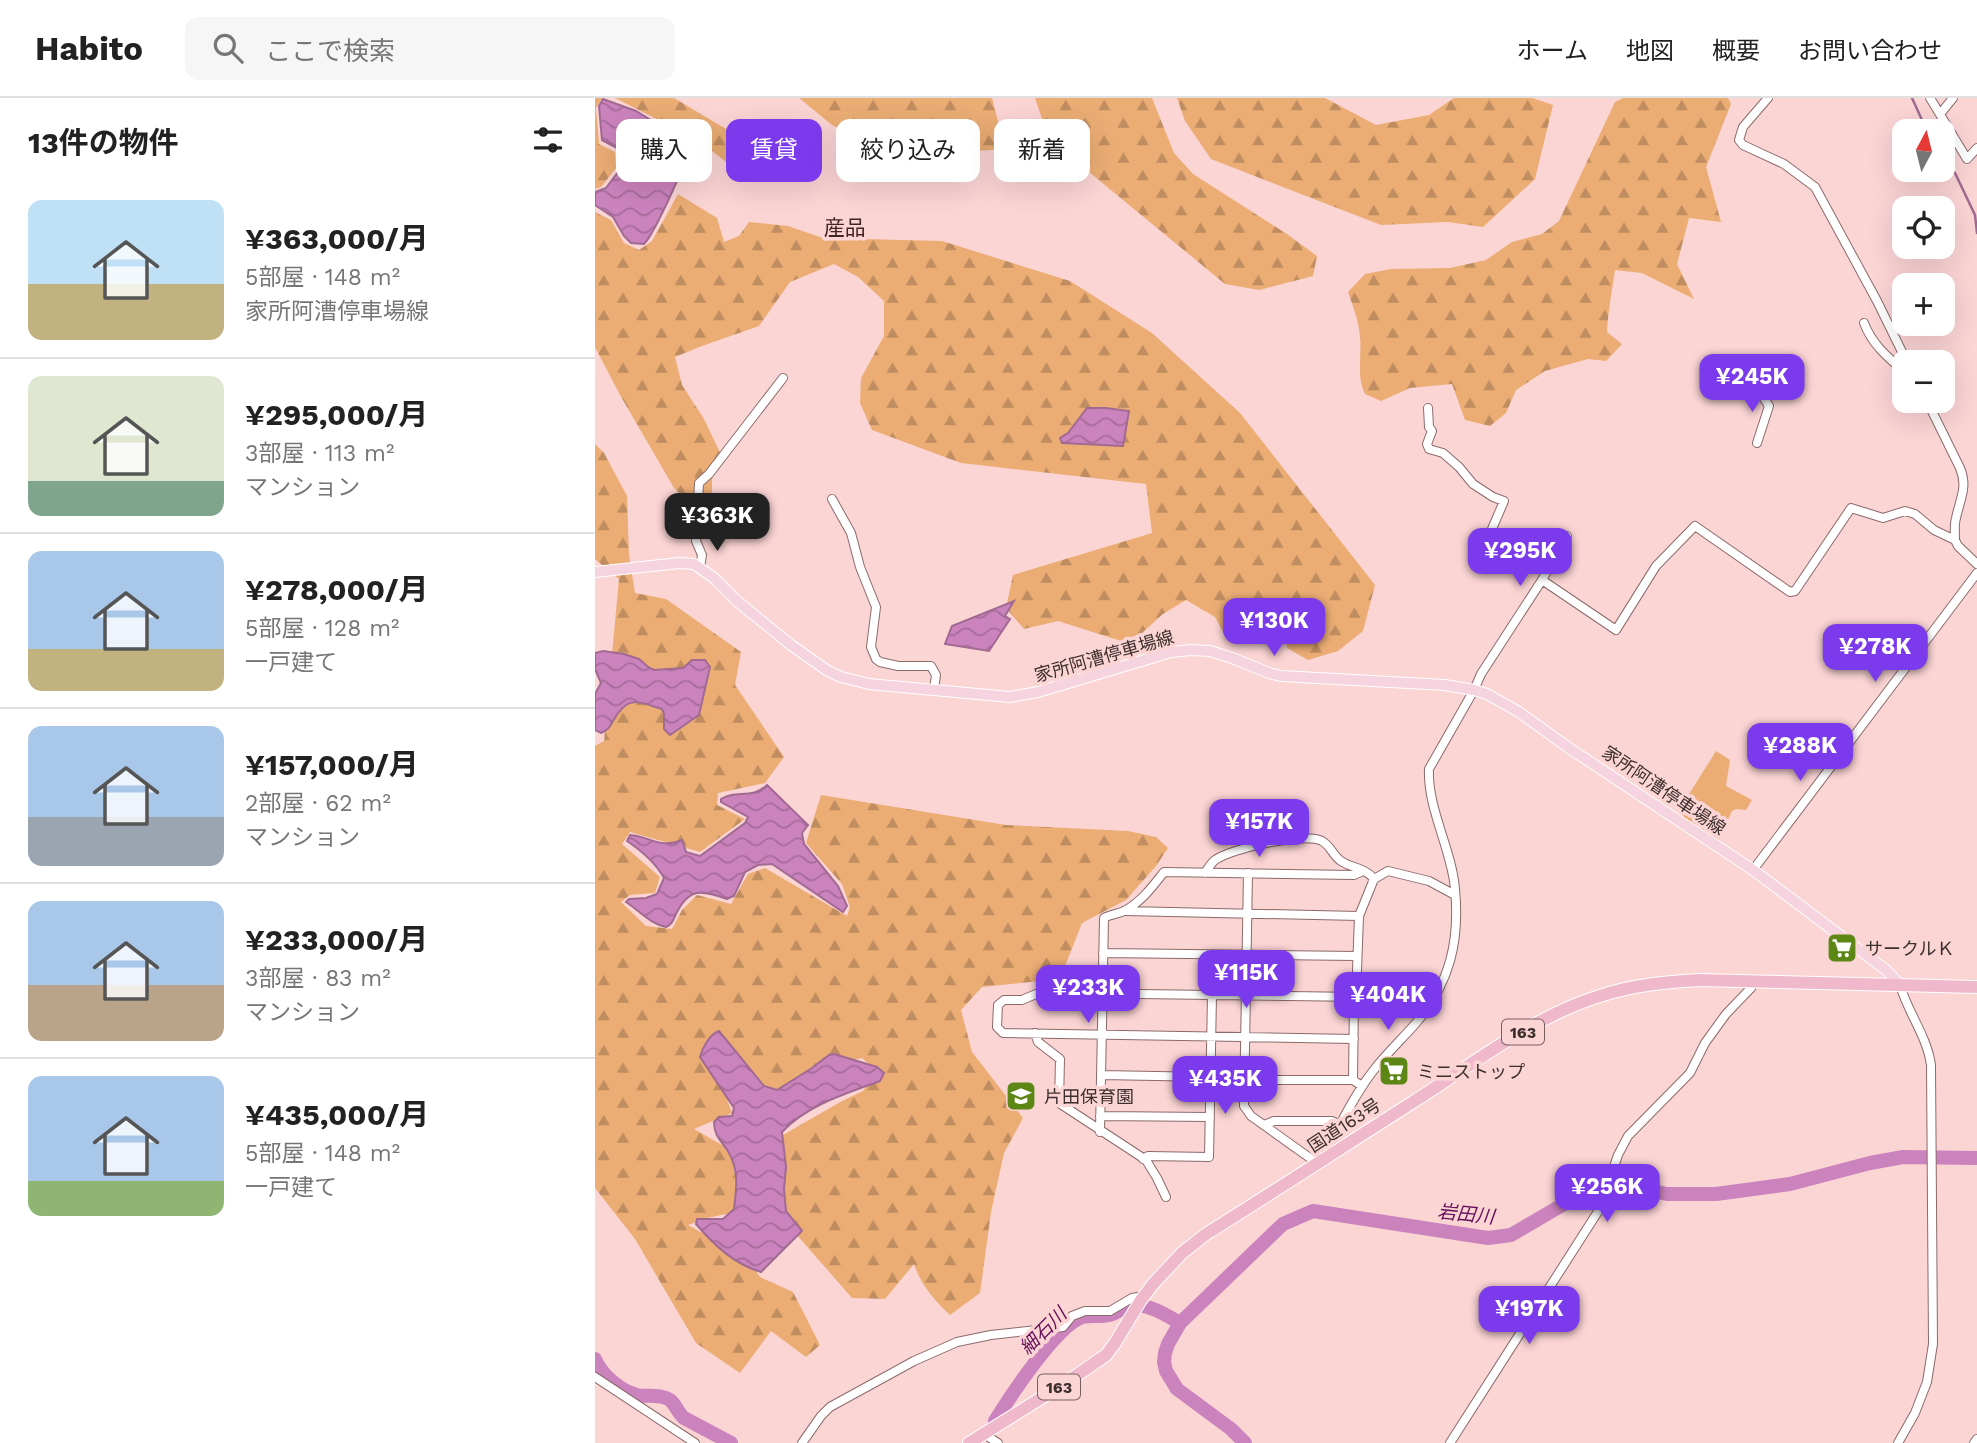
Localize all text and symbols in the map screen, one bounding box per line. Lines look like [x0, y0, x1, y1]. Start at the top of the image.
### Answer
search box [185, 17, 675, 80]
text: Habito [35, 29, 143, 68]
icon: search [209, 29, 247, 67]
text: ここで検索 [265, 36, 395, 66]
text: ホーム [1517, 37, 1588, 65]
text: 地図 [1626, 37, 1674, 65]
text: 概要 [1712, 37, 1760, 65]
text: お問い合わせ [1798, 37, 1942, 65]
chip: 購入 [616, 119, 712, 182]
chip: 賃貸 [726, 119, 822, 182]
chip: 絞り込み [836, 119, 980, 182]
chip: 新着 [994, 119, 1090, 182]
north arrow [1892, 119, 1955, 182]
map controls [1892, 119, 1955, 413]
icon: filters [529, 121, 567, 159]
text: 13件の物件 [28, 125, 179, 160]
button: locate [1892, 196, 1955, 259]
district label: 産品 [824, 215, 866, 240]
text: ¥363,000/月 [245, 221, 429, 256]
icon: home [84, 228, 168, 312]
text: 5部屋 · 148 m² [245, 264, 400, 291]
button: + [1892, 273, 1955, 336]
text: 家所阿漕停車場線 [245, 298, 429, 325]
button: − [1892, 350, 1955, 413]
pin: ¥245K [1703, 354, 1801, 414]
text: ¥245K [1716, 363, 1788, 390]
text: ¥295,000/月 [245, 397, 428, 432]
icon: home [84, 404, 168, 488]
text: 3部屋 · 113 m² [245, 440, 394, 467]
text: マンション [245, 474, 360, 501]
pin: ¥363K [668, 494, 766, 553]
text: ¥363K [681, 502, 753, 529]
pin: ¥295K [1471, 528, 1569, 588]
text: ¥295K [1484, 537, 1556, 564]
text: ¥278,000/月 [245, 572, 428, 607]
icon: home [84, 579, 168, 663]
pin: ¥130K [1225, 598, 1323, 658]
text: ¥130K [1239, 607, 1309, 634]
text: 5部屋 · 128 m² [245, 615, 400, 642]
pin: ¥278K [1826, 624, 1924, 684]
street label: 家所阿漕停車場線 [1032, 626, 1176, 686]
text: ¥278K [1839, 633, 1911, 660]
text: 一戸建て [245, 649, 337, 676]
pin: ¥288K [1751, 724, 1849, 783]
text: ¥288K [1763, 732, 1837, 759]
street label: 家所阿漕停車場線 [1598, 741, 1730, 839]
text: ¥157,000/月 [245, 747, 419, 782]
icon: home [84, 754, 168, 838]
text: 2部屋 · 62 m² [245, 790, 391, 817]
pin: ¥157K [1210, 800, 1308, 859]
text: ¥157K [1225, 808, 1293, 835]
text: マンション [245, 824, 360, 851]
text: ¥233,000/月 [245, 922, 428, 957]
icon: home [84, 929, 168, 1013]
supermarket icon: サークルＫ [1825, 931, 1859, 965]
place label: サークルＫ [1865, 938, 1954, 959]
pin: ¥115K [1197, 950, 1295, 1010]
text: ¥115K [1214, 959, 1278, 986]
text: 3部屋 · 83 m² [245, 965, 391, 992]
pin: ¥233K [1039, 965, 1137, 1025]
pin: ¥404K [1339, 972, 1437, 1032]
text: ¥233K [1052, 974, 1124, 1001]
text: ¥404K [1350, 981, 1426, 1008]
text: マンション [245, 999, 360, 1026]
road number: 163 [1502, 1020, 1544, 1044]
supermarket icon: ミニストップ [1377, 1054, 1411, 1088]
pin: ¥435K [1176, 1056, 1274, 1116]
place label: ミニストップ [1417, 1061, 1525, 1082]
text: ¥435K [1188, 1065, 1262, 1092]
school or university icon: 片田保育園 [1004, 1079, 1038, 1113]
place label: 片田保育園 [1044, 1086, 1134, 1107]
street label: 国道163号 [1304, 1094, 1384, 1156]
text: ¥435,000/月 [245, 1097, 429, 1132]
icon: home [84, 1104, 168, 1188]
text: 5部屋 · 148 m² [245, 1140, 400, 1167]
pin: ¥256K [1558, 1164, 1656, 1224]
text: ¥256K [1571, 1173, 1643, 1200]
text: 一戸建て [245, 1174, 337, 1201]
water label: 岩田川 [1436, 1200, 1498, 1229]
pin: ¥197K [1480, 1286, 1578, 1346]
text: ¥197K [1495, 1295, 1563, 1322]
water label: 細石川 [1015, 1301, 1073, 1359]
road number: 163 [1038, 1374, 1080, 1400]

